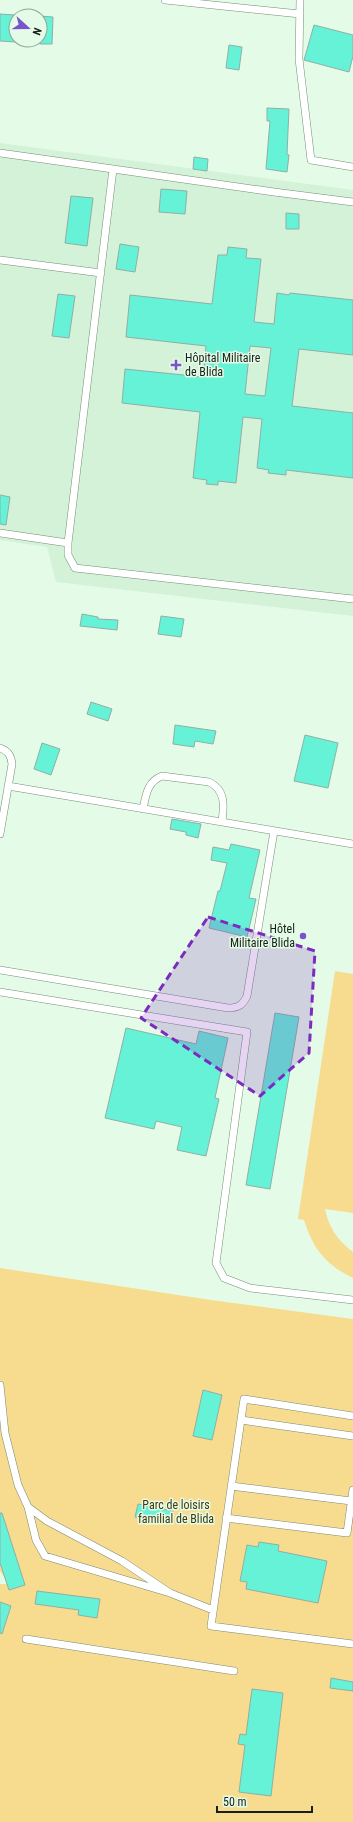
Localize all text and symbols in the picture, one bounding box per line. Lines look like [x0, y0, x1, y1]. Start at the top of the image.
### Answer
north arrow [8, 8, 48, 48]
text: N [30, 26, 44, 37]
place label: Hôpital Militaire de Blida [185, 351, 261, 379]
marker: Hôpital Militaire de Blida [170, 359, 182, 371]
place label: Hôtel Militaire Blida [230, 922, 295, 950]
marker: Hôtel Militaire Blida [298, 931, 308, 941]
park label: Parc de loisirs familial de Blida [138, 1498, 214, 1526]
scale bar [217, 1788, 312, 1814]
text: 50 m [223, 1795, 247, 1809]

